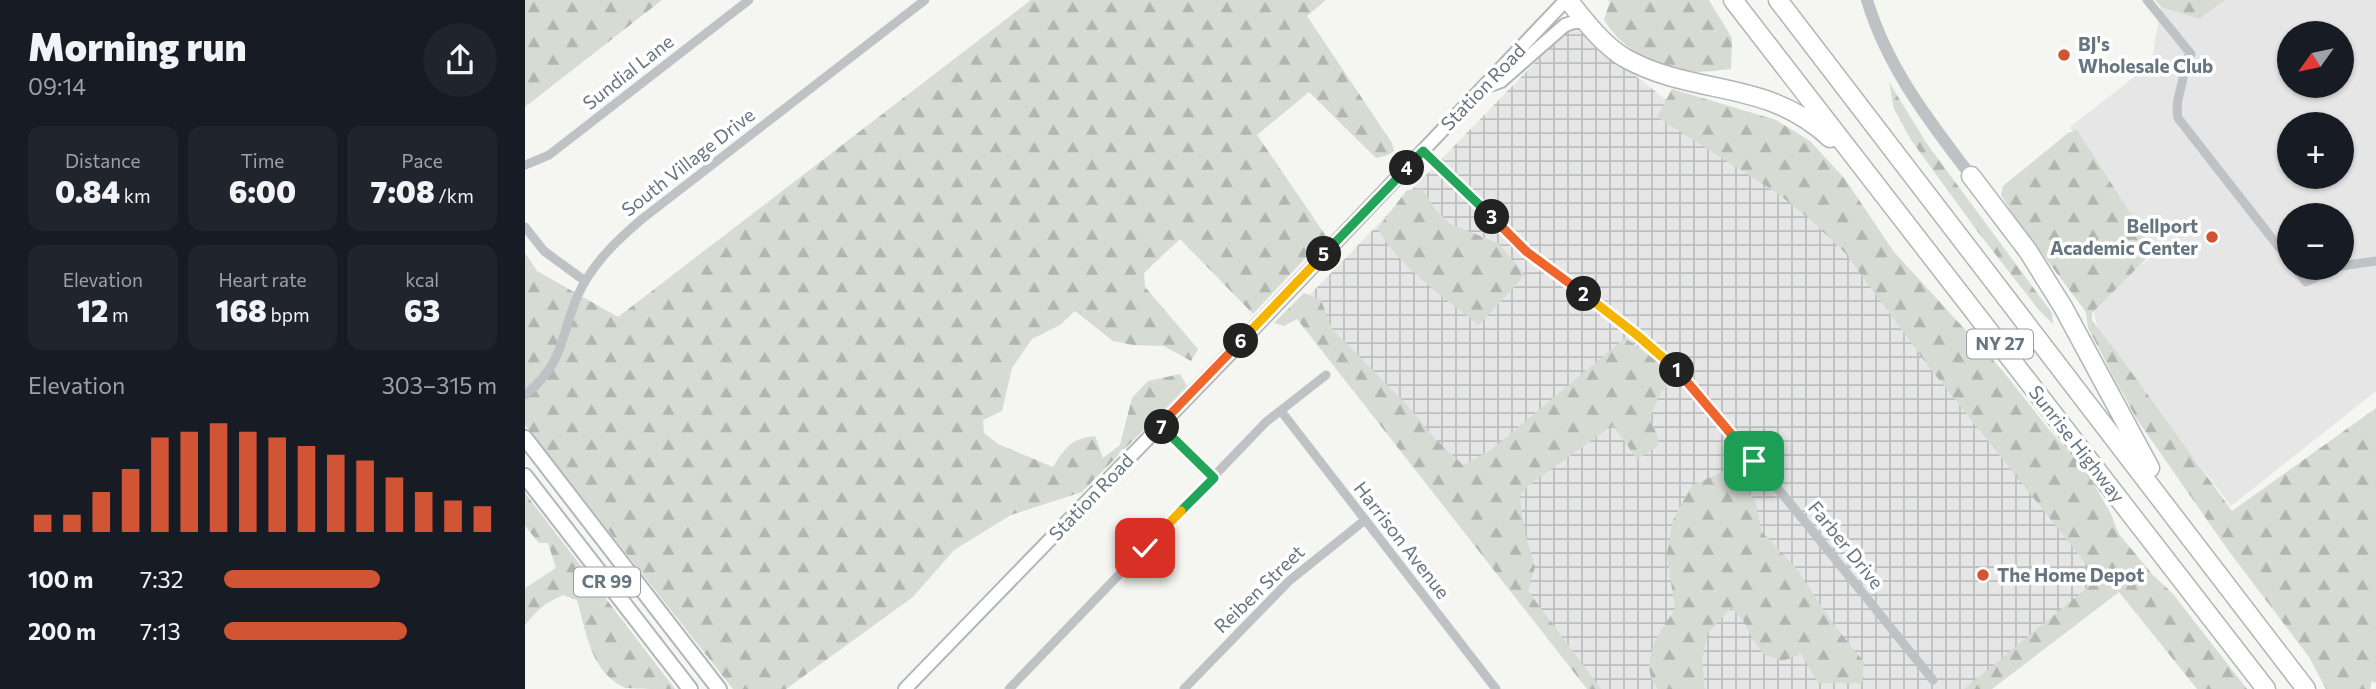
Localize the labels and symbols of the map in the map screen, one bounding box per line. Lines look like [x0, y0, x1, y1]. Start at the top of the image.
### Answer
north arrow [2277, 21, 2354, 98]
street label: Sundial Lane [578, 29, 678, 114]
place label: BJ's Wholesale Club [2078, 32, 2213, 77]
street label: Station Road [1436, 39, 1530, 135]
marker: BJ's Wholesale Club [2056, 47, 2072, 63]
street label: South Village Drive [617, 102, 759, 221]
pin: 4 [1389, 150, 1425, 186]
pin: 3 [1475, 200, 1509, 234]
place label: Bellport Academic Center [2050, 214, 2198, 259]
marker: Bellport Academic Center [2204, 229, 2220, 245]
pin: 5 [1307, 236, 1341, 272]
pin: 2 [1567, 276, 1601, 312]
pin: 6 [1223, 324, 1259, 358]
road number: NY 27 [1967, 330, 2033, 358]
pin: 1 [1659, 352, 1695, 388]
street label: Sunrise Highway [2025, 381, 2130, 507]
pin: 7 [1145, 410, 1179, 444]
pin [1724, 431, 1784, 491]
street label: Station Road [1044, 449, 1138, 545]
street label: Harrison Avenue [1350, 477, 1455, 603]
street label: Farber Drive [1804, 496, 1889, 593]
pin [1115, 518, 1175, 578]
street label: Reiben Street [1209, 540, 1309, 637]
place label: The Home Depot [1997, 563, 2144, 586]
marker: The Home Depot [1975, 567, 1991, 583]
road number: CR 99 [574, 568, 640, 596]

